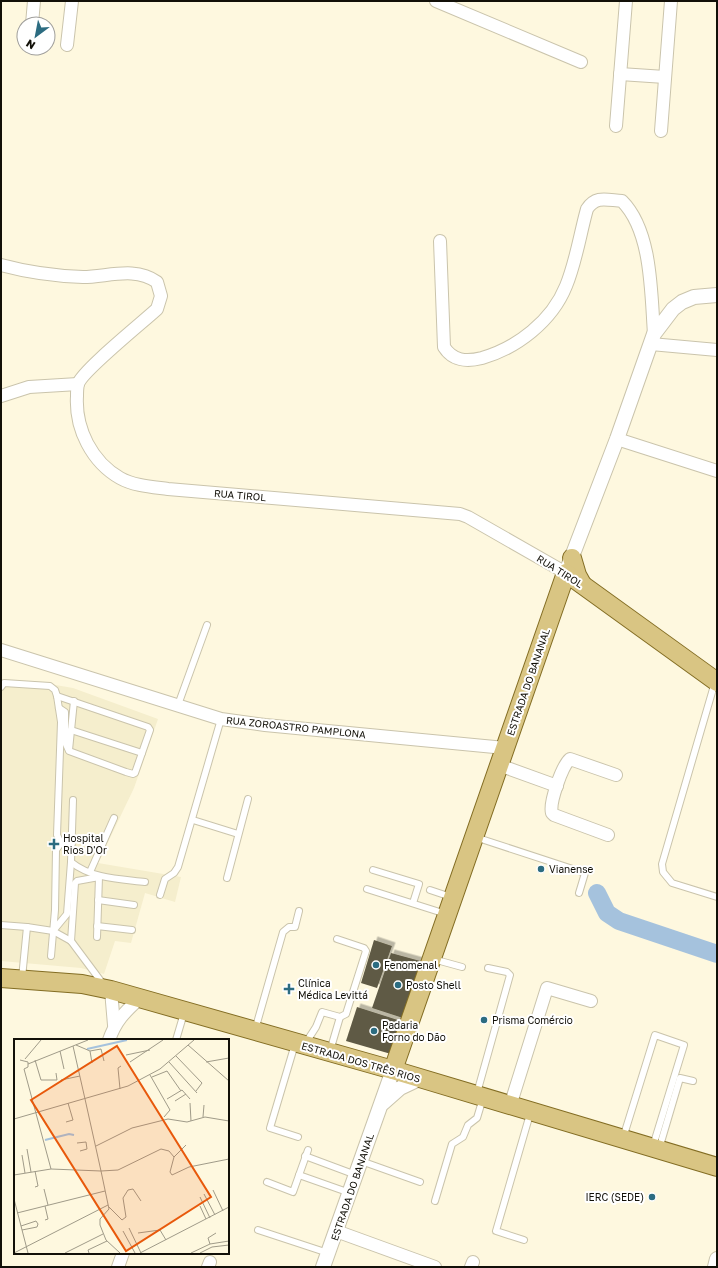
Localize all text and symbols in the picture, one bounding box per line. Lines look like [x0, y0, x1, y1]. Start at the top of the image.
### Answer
north arrow [16, 16, 56, 56]
text: N [23, 37, 37, 53]
street label: RUA TIROL [214, 487, 267, 503]
street label: RUA TIROL [535, 552, 586, 590]
street label: ESTRADA DO BANANAL [504, 627, 552, 737]
street label: RUA ZOROASTRO PAMPLONA [225, 714, 367, 740]
place label: Hospital Rios D'Or [63, 832, 107, 856]
marker: Hospital Rios D'Or [48, 838, 60, 850]
place label: Vianense [549, 863, 593, 875]
marker: Vianense [536, 864, 546, 874]
place label: Fenomenal [384, 959, 437, 971]
marker: Fenomenal [371, 960, 381, 970]
place label: Clínica Médica Levittá [298, 977, 368, 1001]
place label: Posto Shell [406, 979, 461, 991]
marker: Posto Shell [393, 980, 403, 990]
marker: Clínica Médica Levittá [283, 983, 295, 995]
place label: Prisma Comércio [492, 1014, 573, 1026]
marker: Prisma Comércio [479, 1015, 489, 1025]
place label: Padaria Forno do Dão [382, 1019, 446, 1043]
marker: Padaria Forno do Dão [369, 1026, 379, 1036]
inset map [14, 1039, 229, 1254]
street label: ESTRADA DOS TRÊS RIOS [300, 1039, 422, 1085]
street label: ESTRADA DO BANANAL [328, 1132, 376, 1242]
place label: IERC (SEDE) [585, 1191, 644, 1203]
marker: IERC (SEDE) [647, 1192, 657, 1202]

